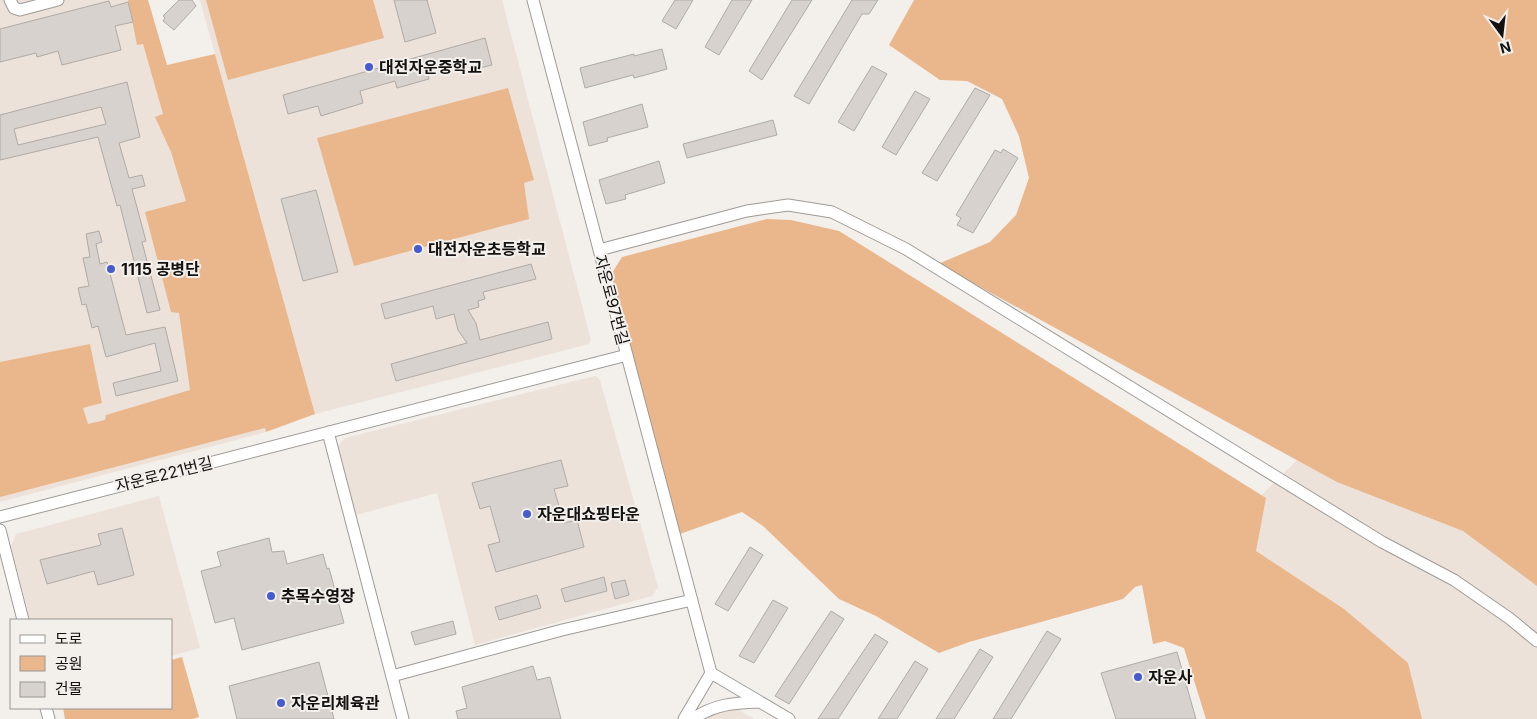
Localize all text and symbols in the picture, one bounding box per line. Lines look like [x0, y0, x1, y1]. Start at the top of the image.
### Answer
north arrow [1477, 10, 1527, 60]
text: N [1498, 38, 1513, 58]
place label: 대전자운중학교 [379, 57, 482, 77]
marker: 대전자운중학교 [363, 61, 375, 73]
place label: 대전자운초등학교 [428, 239, 546, 259]
marker: 대전자운초등학교 [412, 243, 424, 255]
street label: 자운로97번길 [590, 253, 634, 347]
place label: 1115 공병단 [121, 259, 200, 279]
marker: 1115 공병단 [105, 263, 117, 275]
street label: 자운로221번길 [113, 452, 215, 496]
place label: 자운대쇼핑타운 [537, 504, 640, 524]
marker: 자운대쇼핑타운 [521, 508, 533, 520]
place label: 추목수영장 [281, 586, 355, 606]
marker: 추목수영장 [265, 590, 277, 602]
legend [10, 619, 172, 709]
text: 도로 [55, 629, 83, 648]
text: 공원 [55, 654, 83, 673]
place label: 자운사 [1148, 667, 1192, 687]
marker: 자운사 [1132, 671, 1144, 683]
text: 건물 [55, 679, 83, 698]
place label: 자운리체육관 [291, 693, 380, 713]
marker: 자운리체육관 [275, 697, 287, 709]

